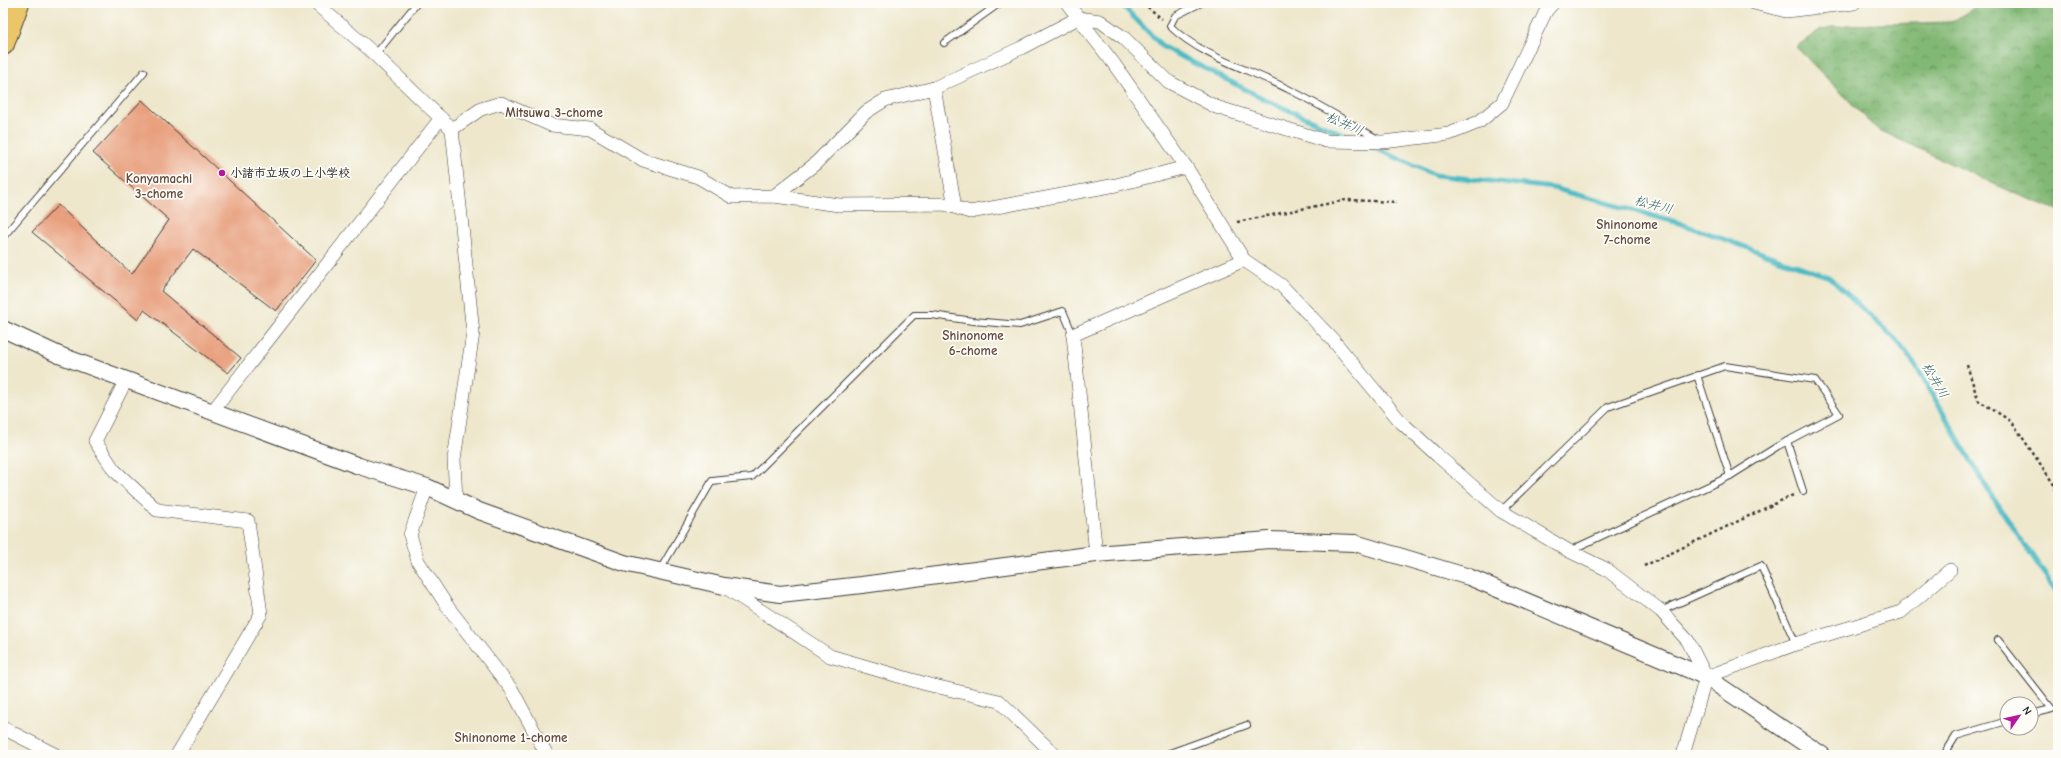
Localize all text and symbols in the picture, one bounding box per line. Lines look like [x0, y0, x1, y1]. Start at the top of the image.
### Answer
district label: Mitsuwa 3-chome [505, 105, 603, 120]
water label: 松井川 [1324, 109, 1366, 138]
place label: 小諸市立坂の上小学校 [230, 166, 350, 180]
marker: 小諸市立坂の上小学校 [217, 168, 227, 178]
district label: Konyamachi 3-chome [126, 171, 192, 201]
water label: 松井川 [1633, 192, 1675, 217]
district label: Shinonome 7-chome [1596, 217, 1658, 247]
district label: Shinonome 6-chome [942, 328, 1004, 358]
water label: 松井川 [1919, 360, 1952, 401]
north arrow [1999, 696, 2039, 736]
text: N [2019, 704, 2034, 717]
district label: Shinonome 1-chome [455, 730, 568, 745]

